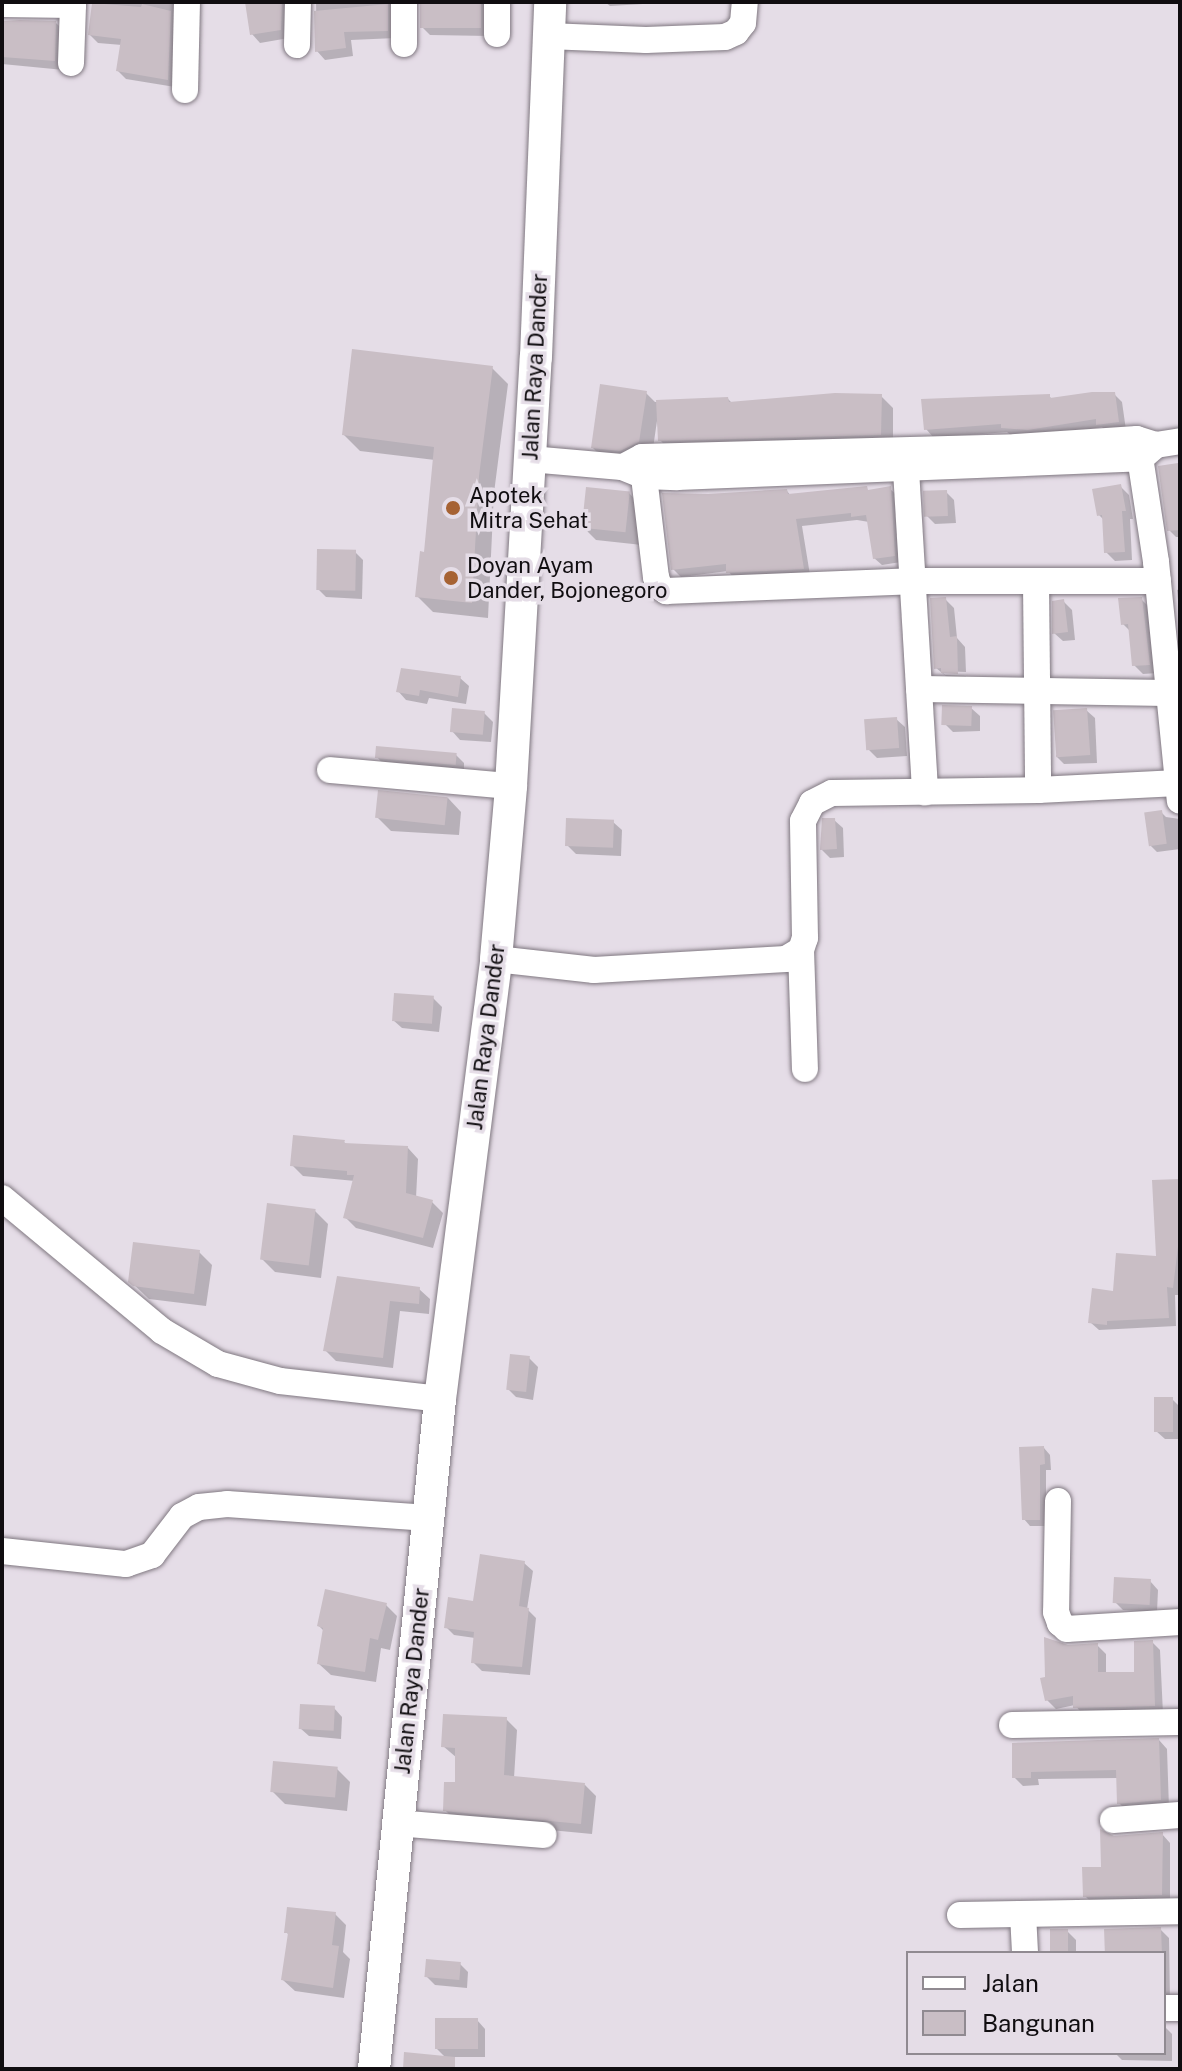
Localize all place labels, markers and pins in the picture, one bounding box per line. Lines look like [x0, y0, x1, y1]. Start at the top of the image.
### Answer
place label: Apotek Mitra Sehat [469, 482, 588, 534]
marker: Apotek Mitra Sehat [444, 499, 462, 517]
place label: Doyan Ayam Dander, Bojonegoro [467, 552, 668, 604]
marker: Doyan Ayam Dander, Bojonegoro [442, 569, 460, 587]

